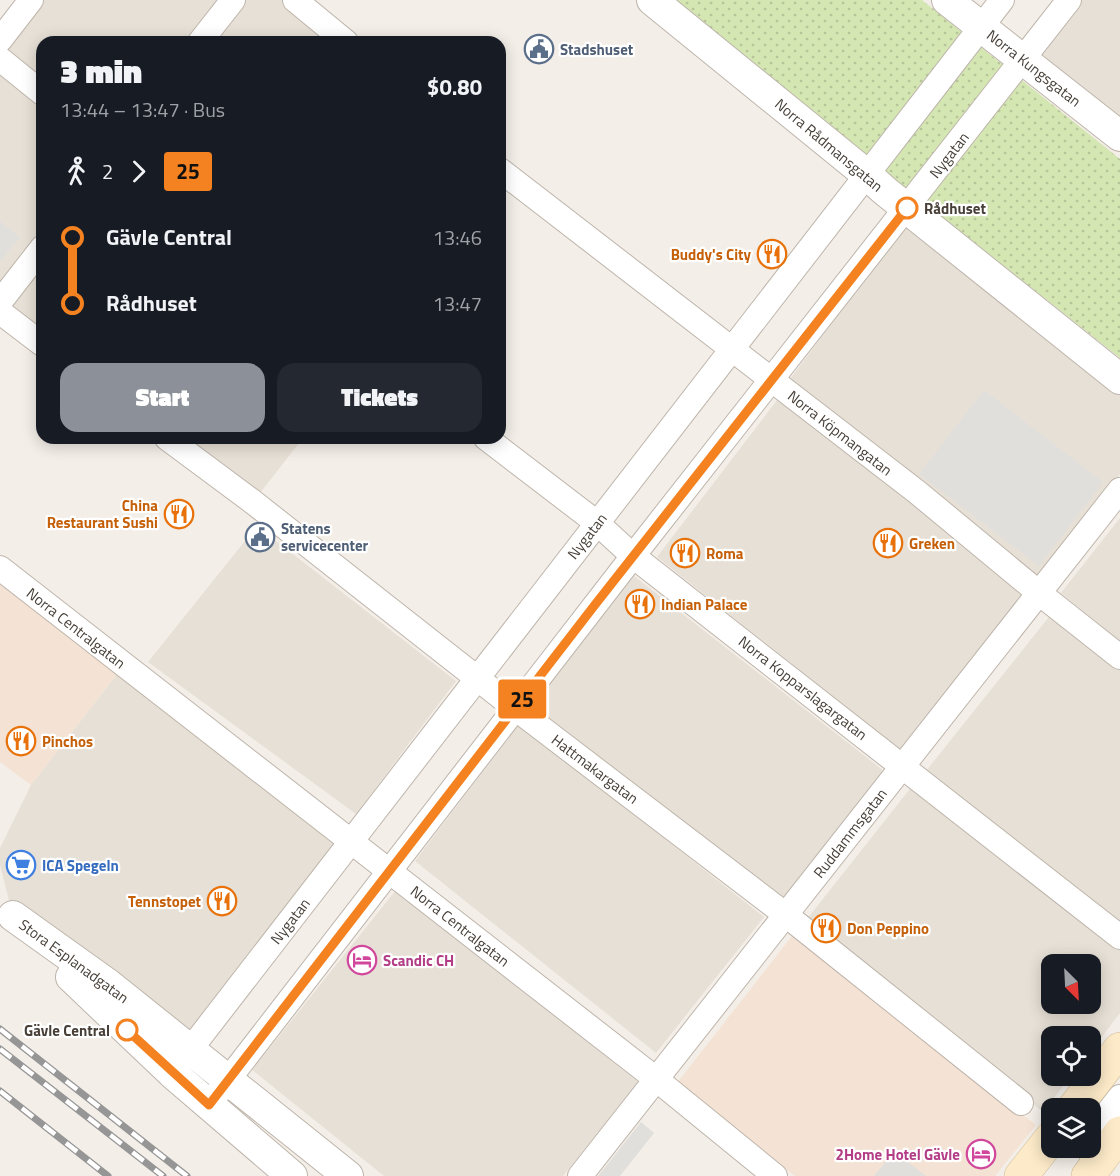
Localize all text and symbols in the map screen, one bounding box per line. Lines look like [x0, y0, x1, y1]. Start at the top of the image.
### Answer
street label: Norra Kungsgatan [982, 24, 1086, 112]
public building icon: Stadshuset [523, 33, 555, 65]
place label: Stadshuset [560, 38, 634, 61]
text: 3 min [60, 46, 142, 96]
text: $0.80 [427, 70, 482, 104]
street label: Norra Rådmansgatan [770, 93, 888, 197]
text: 13:44 – 13:47 · Bus [60, 94, 225, 125]
street label: Nygatan [924, 127, 974, 183]
icon: walk [60, 155, 93, 188]
icon: forward [122, 155, 155, 188]
text: 25 [176, 155, 200, 187]
text: 2 [102, 156, 113, 187]
marker: Rådhuset [896, 197, 918, 219]
place label: Rådhuset [924, 197, 986, 220]
text: Gävle Central [106, 220, 232, 254]
text: 13:46 [433, 222, 482, 253]
restaurant icon: Buddy's City [756, 238, 788, 270]
place label: Buddy's City [671, 243, 751, 266]
text: Rådhuset [106, 286, 197, 320]
text: 13:47 [433, 288, 482, 319]
button: Start [60, 363, 265, 432]
button: Tickets [277, 363, 482, 432]
street label: Norra Köpmangatan [783, 385, 897, 481]
place label: China Restaurant Sushi [47, 494, 158, 534]
restaurant icon: China Restaurant Sushi [163, 498, 195, 530]
street label: Nygatan [562, 508, 612, 564]
place label: Statens servicecenter [281, 517, 369, 557]
public building icon: Statens servicecenter [244, 521, 276, 553]
restaurant icon: Greken [872, 527, 904, 559]
place label: Greken [909, 532, 955, 555]
restaurant icon: Roma [669, 537, 701, 569]
place label: Roma [706, 542, 744, 565]
street label: Norra Centralgatan [22, 582, 130, 674]
restaurant icon: Indian Palace [624, 588, 656, 620]
place label: Indian Palace [661, 593, 748, 616]
street label: Norra Kopparslagargatan [734, 630, 872, 746]
line badge: 25 [495, 680, 549, 718]
text: 25 [510, 683, 534, 715]
restaurant icon: Pinchos [5, 725, 37, 757]
street label: Hattmakargatan [547, 729, 643, 809]
place label: Pinchos [42, 730, 93, 753]
street label: Ruddammsgatan [808, 783, 892, 883]
supermarket icon: ICA Spegeln [5, 849, 37, 881]
place label: ICA Spegeln [42, 854, 119, 877]
street label: Norra Centralgatan [406, 880, 514, 972]
restaurant icon: Tennstopet [206, 885, 238, 917]
place label: Tennstopet [128, 890, 202, 913]
street label: Nygatan [265, 893, 315, 949]
restaurant icon: Don Peppino [810, 912, 842, 944]
street label: Stora Esplanadgatan [14, 913, 134, 1009]
place label: Don Peppino [847, 917, 929, 940]
hotel icon: Scandic CH [346, 944, 378, 976]
place label: Scandic CH [383, 949, 454, 972]
north arrow [1041, 954, 1101, 1014]
map controls [1041, 954, 1101, 1158]
place label: Gävle Central [24, 1019, 110, 1042]
marker: Gävle Central [116, 1019, 138, 1041]
button: locate [1041, 1026, 1101, 1086]
button: layers [1041, 1098, 1101, 1158]
hotel icon: 2Home Hotel Gävle [965, 1138, 997, 1170]
place label: 2Home Hotel Gävle [836, 1143, 960, 1166]

